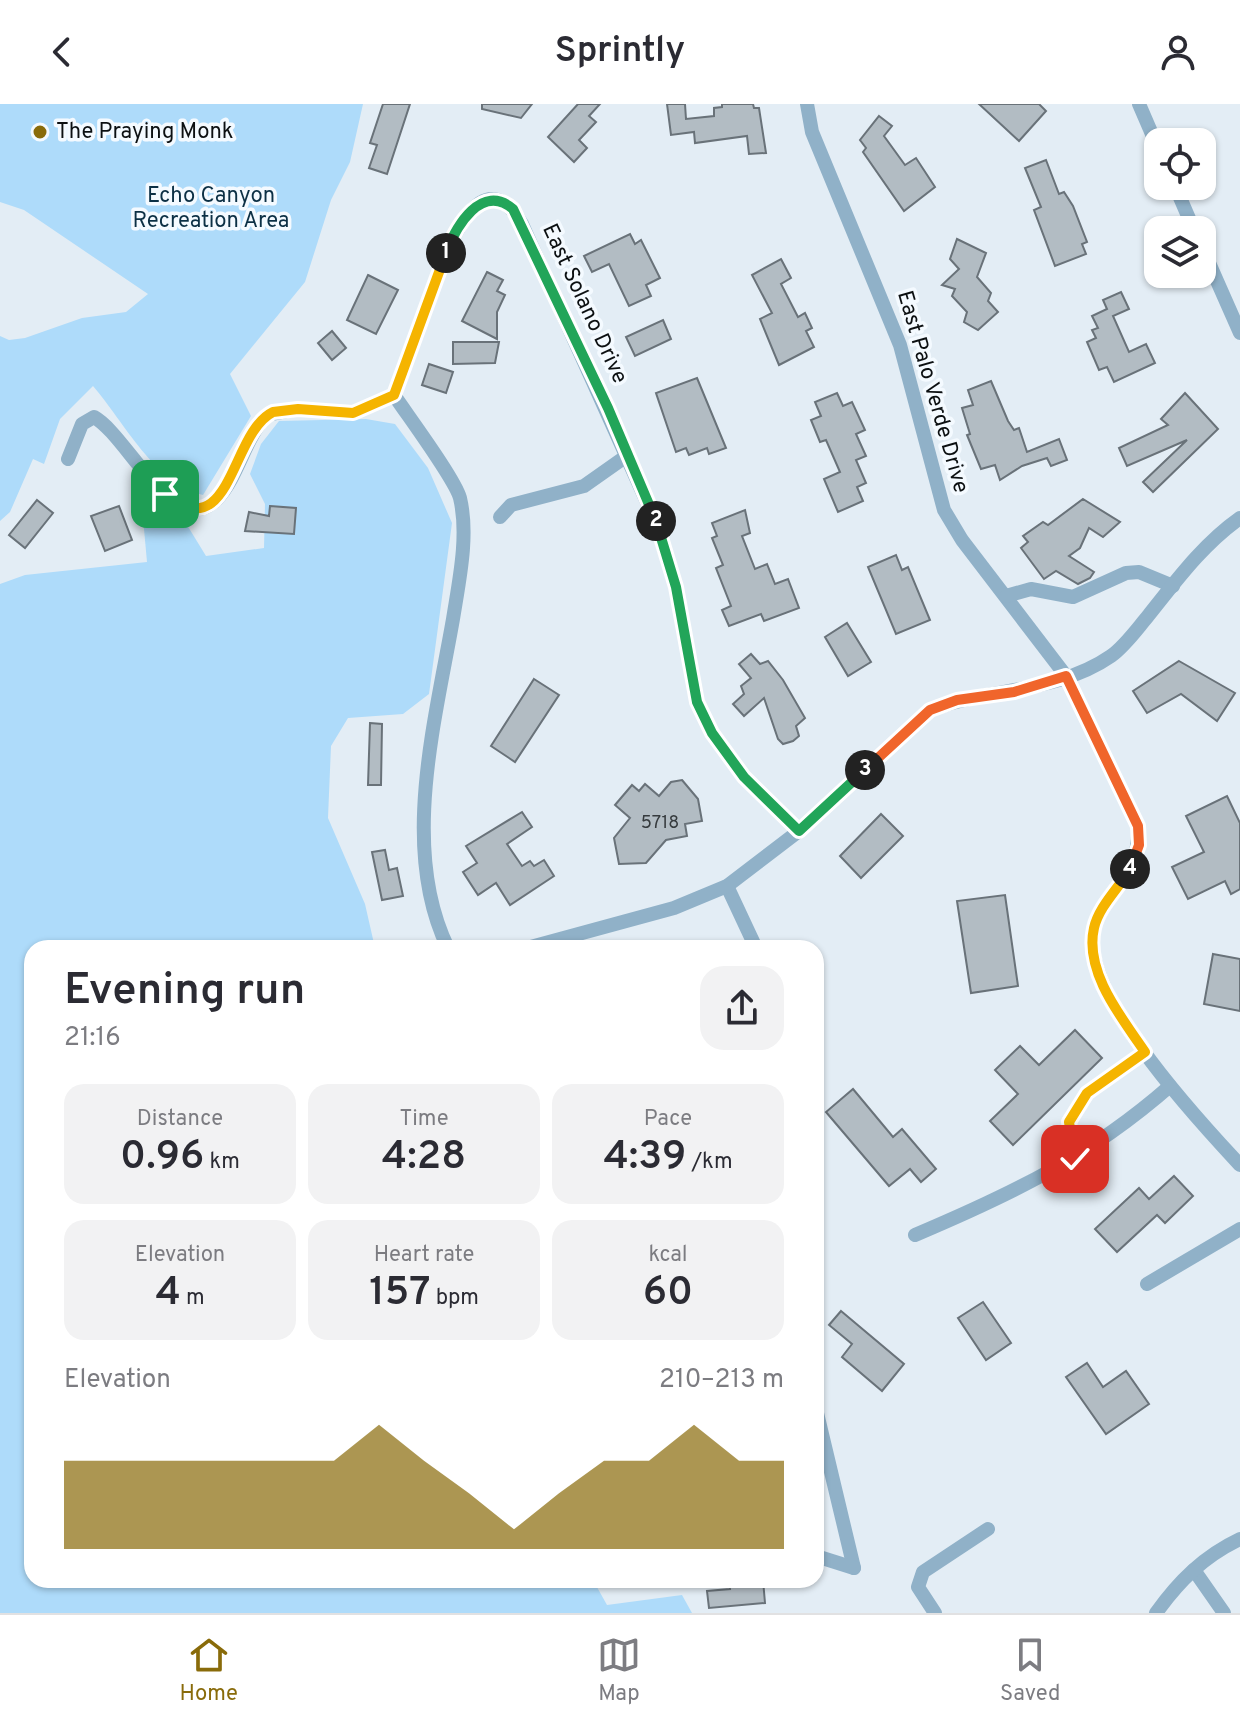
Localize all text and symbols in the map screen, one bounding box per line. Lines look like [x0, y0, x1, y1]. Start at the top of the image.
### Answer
text: Sprintly [555, 29, 685, 75]
icon: back [40, 30, 84, 74]
icon: person [1156, 30, 1200, 74]
place label: The Praying Monk [56, 119, 234, 146]
marker: The Praying Monk [31, 123, 49, 141]
map controls [1144, 128, 1216, 288]
button: locate [1144, 128, 1216, 200]
park label: Echo Canyon Recreation Area [133, 183, 289, 235]
button: layers [1144, 216, 1216, 288]
street label: East Solano Drive [535, 220, 633, 388]
pin: 1 [426, 233, 466, 273]
text: 1 [442, 239, 450, 266]
street label: East Palo Verde Drive [890, 288, 974, 496]
pin [131, 460, 199, 528]
icon: arrive [143, 472, 187, 516]
pin: 2 [636, 501, 676, 541]
text: 2 [649, 507, 663, 534]
pin: 3 [845, 750, 885, 790]
text: 3 [858, 756, 872, 783]
house number: 5718 [641, 812, 679, 835]
pin: 4 [1110, 849, 1150, 889]
text: 4 [1123, 855, 1137, 882]
text: Evening run [64, 964, 305, 1020]
button: share [700, 966, 784, 1050]
text: 21:16 [64, 1022, 121, 1055]
text: Distance [137, 1106, 223, 1133]
text: Time [399, 1106, 449, 1133]
text: Pace [644, 1106, 692, 1133]
pin [1041, 1125, 1109, 1193]
text: 0.96 [120, 1133, 204, 1183]
text: 4:28 [382, 1133, 466, 1183]
text: 4:39 [603, 1133, 686, 1183]
icon: check [1053, 1137, 1097, 1181]
text: km [204, 1149, 240, 1176]
text: /km [686, 1149, 733, 1176]
text: Elevation [135, 1242, 225, 1269]
text: Heart rate [374, 1242, 474, 1269]
text: kcal [648, 1242, 688, 1269]
text: 4 [155, 1269, 181, 1319]
text: 157 [369, 1269, 430, 1319]
text: 60 [643, 1269, 693, 1319]
text: m [181, 1285, 205, 1312]
text: bpm [430, 1285, 479, 1312]
text: Elevation [64, 1364, 171, 1397]
text: 210–213 m [659, 1364, 784, 1397]
tab: Home [180, 1633, 238, 1708]
tab: Map [597, 1633, 641, 1708]
tab: Saved [1000, 1633, 1060, 1708]

